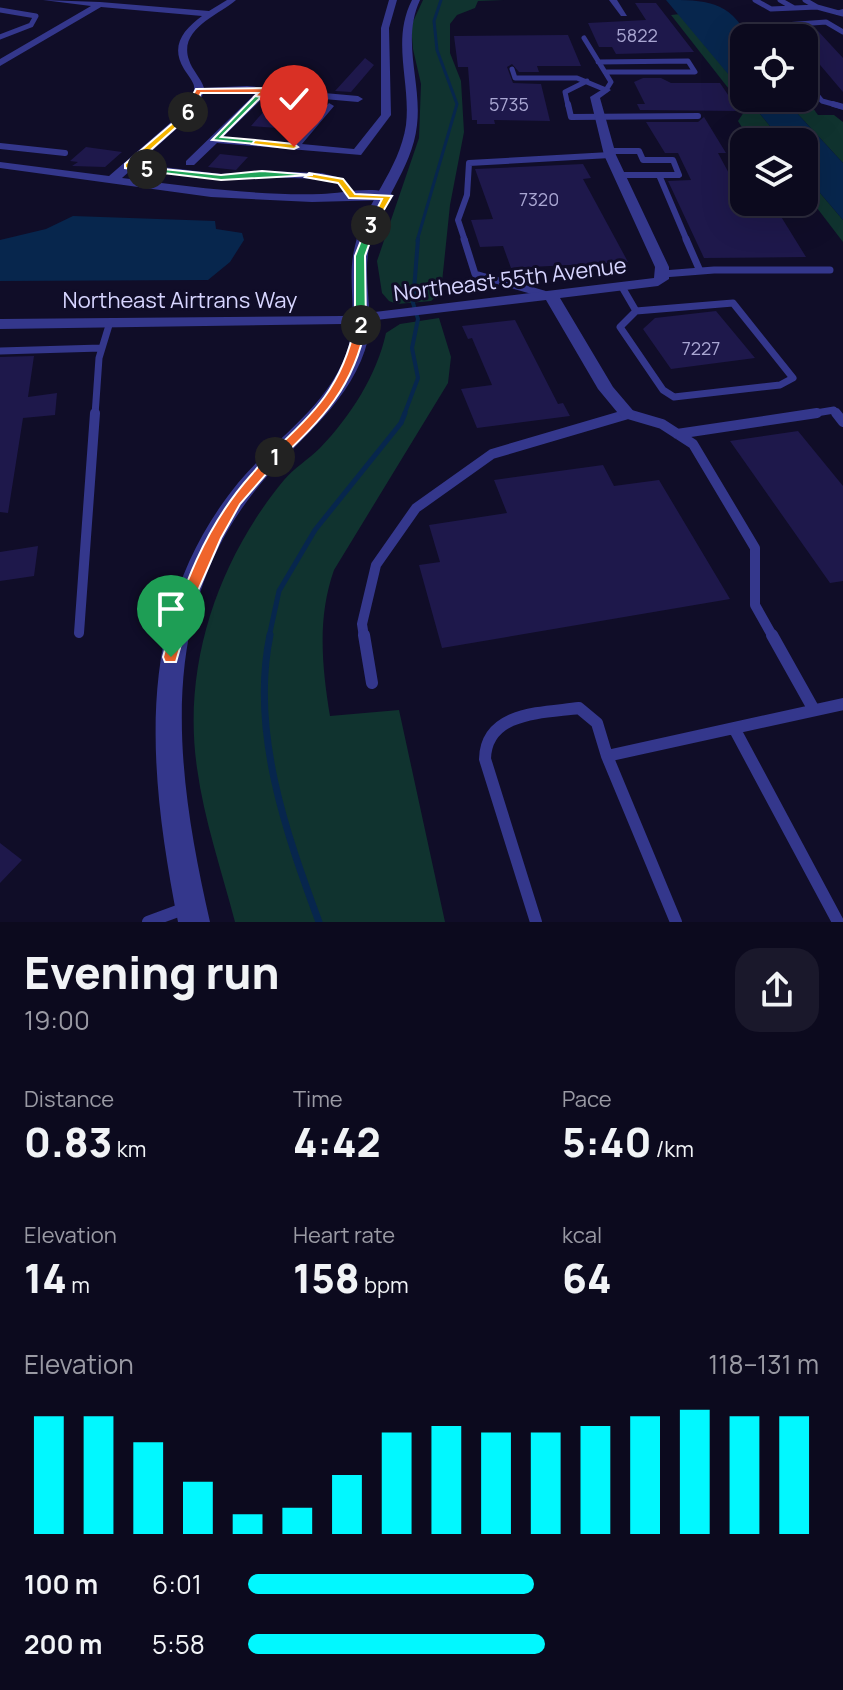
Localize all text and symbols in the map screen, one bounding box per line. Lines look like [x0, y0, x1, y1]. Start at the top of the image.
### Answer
house number: 5822 [616, 23, 658, 47]
map controls [730, 24, 818, 216]
button: locate [730, 24, 818, 112]
pin [260, 65, 328, 147]
icon: check [272, 77, 316, 121]
pin: 6 [168, 92, 208, 132]
house number: 5735 [489, 92, 529, 116]
text: 6 [181, 97, 195, 127]
button: layers [730, 128, 818, 216]
pin: 5 [127, 149, 167, 189]
text: 5 [141, 154, 153, 184]
house number: 7320 [519, 187, 559, 211]
pin: 3 [351, 205, 391, 245]
text: 3 [365, 210, 377, 240]
street label: Northeast 55th Avenue [392, 250, 628, 308]
street label: Northeast Airtrans Way [63, 285, 298, 315]
pin: 2 [341, 305, 381, 345]
text: 2 [354, 310, 368, 340]
house number: 7227 [682, 336, 720, 360]
pin: 1 [255, 437, 295, 477]
text: 1 [270, 442, 280, 472]
pin [137, 575, 205, 657]
icon: arrive [149, 587, 193, 631]
text: Evening run [24, 942, 280, 1002]
button: share [735, 948, 819, 1032]
text: 19:00 [24, 1002, 90, 1038]
text: Distance [24, 1084, 114, 1114]
text: Time [293, 1084, 343, 1114]
text: Pace [562, 1084, 612, 1114]
text: 0.83 [24, 1114, 112, 1169]
text: 4:42 [293, 1114, 381, 1169]
text: 5:40 [562, 1114, 651, 1169]
text: km [112, 1134, 146, 1164]
text: /km [651, 1134, 694, 1164]
text: Elevation [24, 1220, 117, 1250]
text: Heart rate [293, 1220, 395, 1250]
text: kcal [562, 1220, 602, 1250]
text: 14 [24, 1250, 67, 1305]
text: 158 [293, 1250, 360, 1305]
text: 64 [562, 1250, 611, 1305]
text: m [67, 1270, 90, 1300]
text: bpm [360, 1270, 409, 1300]
text: Elevation [24, 1346, 134, 1382]
text: 118–131 m [708, 1346, 819, 1382]
text: 100 m [24, 1566, 98, 1602]
text: 6:01 [152, 1566, 202, 1602]
text: 200 m [24, 1626, 102, 1662]
text: 5:58 [152, 1626, 205, 1662]

